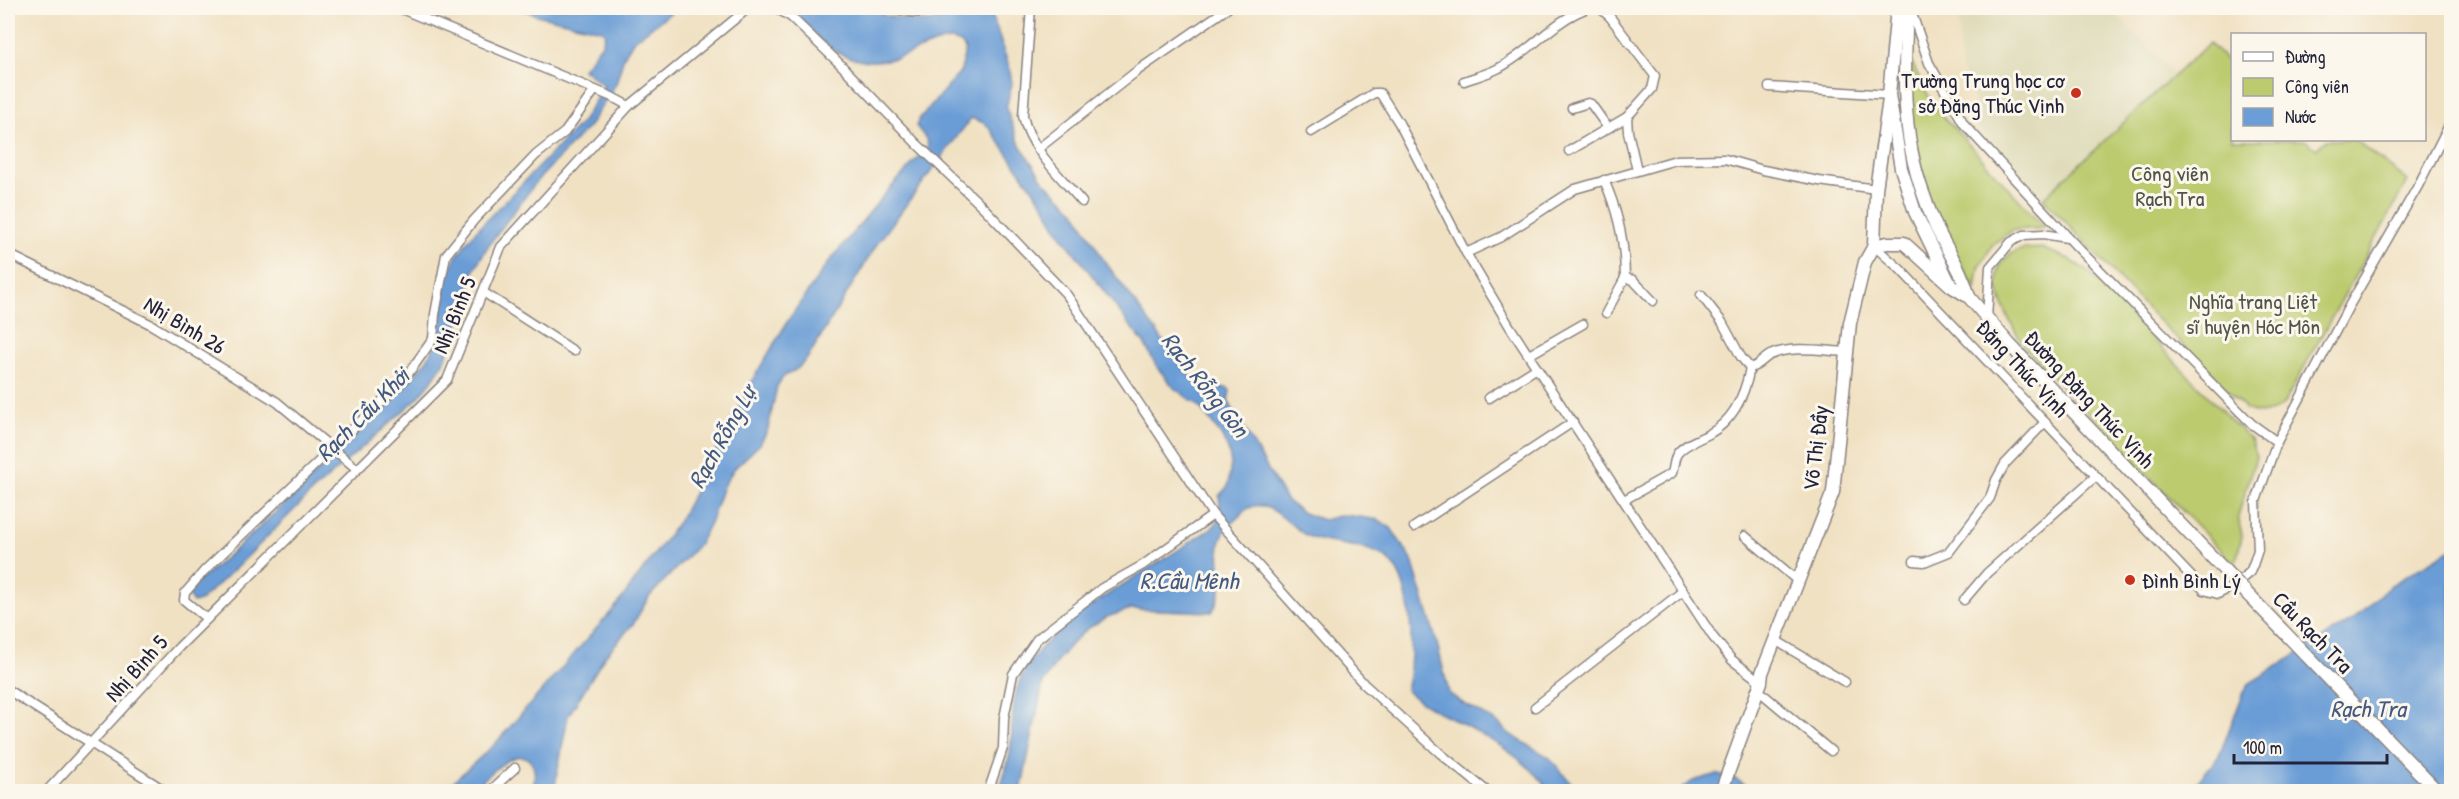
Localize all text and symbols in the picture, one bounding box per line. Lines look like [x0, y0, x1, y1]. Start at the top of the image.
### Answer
legend [2231, 33, 2426, 141]
text: Đường [2285, 44, 2326, 69]
place label: Trường Trung học cơ sở Đặng Thúc Vịnh [1901, 65, 2065, 120]
text: Công viên [2285, 74, 2349, 99]
marker: Trường Trung học cơ sở Đặng Thúc Vịnh [2069, 86, 2083, 100]
text: Nước [2285, 104, 2316, 129]
park label: Công viên Rạch Tra [2131, 158, 2209, 213]
street label: Nhị Bình 5 [425, 272, 483, 358]
park label: Nghĩa trang Liệt sĩ huyện Hóc Môn [2186, 286, 2320, 341]
street label: Nhị Bình 26 [139, 289, 232, 361]
street label: Đặng Thúc Vịnh [1970, 312, 2076, 424]
street label: Đường Đặng Thúc Vịnh [2018, 323, 2162, 475]
water label: Rạch Rỗng Gòn [1154, 325, 1258, 445]
water label: Rạch Cầu Khởi [308, 358, 418, 468]
water label: Rạch Rỗng Lự [680, 377, 765, 494]
street label: Võ Thị Đầy [1795, 404, 1835, 492]
water label: R.Cầu Mênh [1140, 564, 1240, 596]
place label: Đình Bình Lý [2142, 565, 2241, 595]
marker: Đình Bình Lý [2123, 573, 2137, 587]
street label: Cầu Rạch Tra [2266, 584, 2360, 680]
street label: Nhị Bình 5 [98, 628, 174, 708]
water label: Rạch Tra [2330, 692, 2408, 724]
scale bar [2234, 727, 2387, 765]
text: 100 m [2243, 735, 2282, 760]

